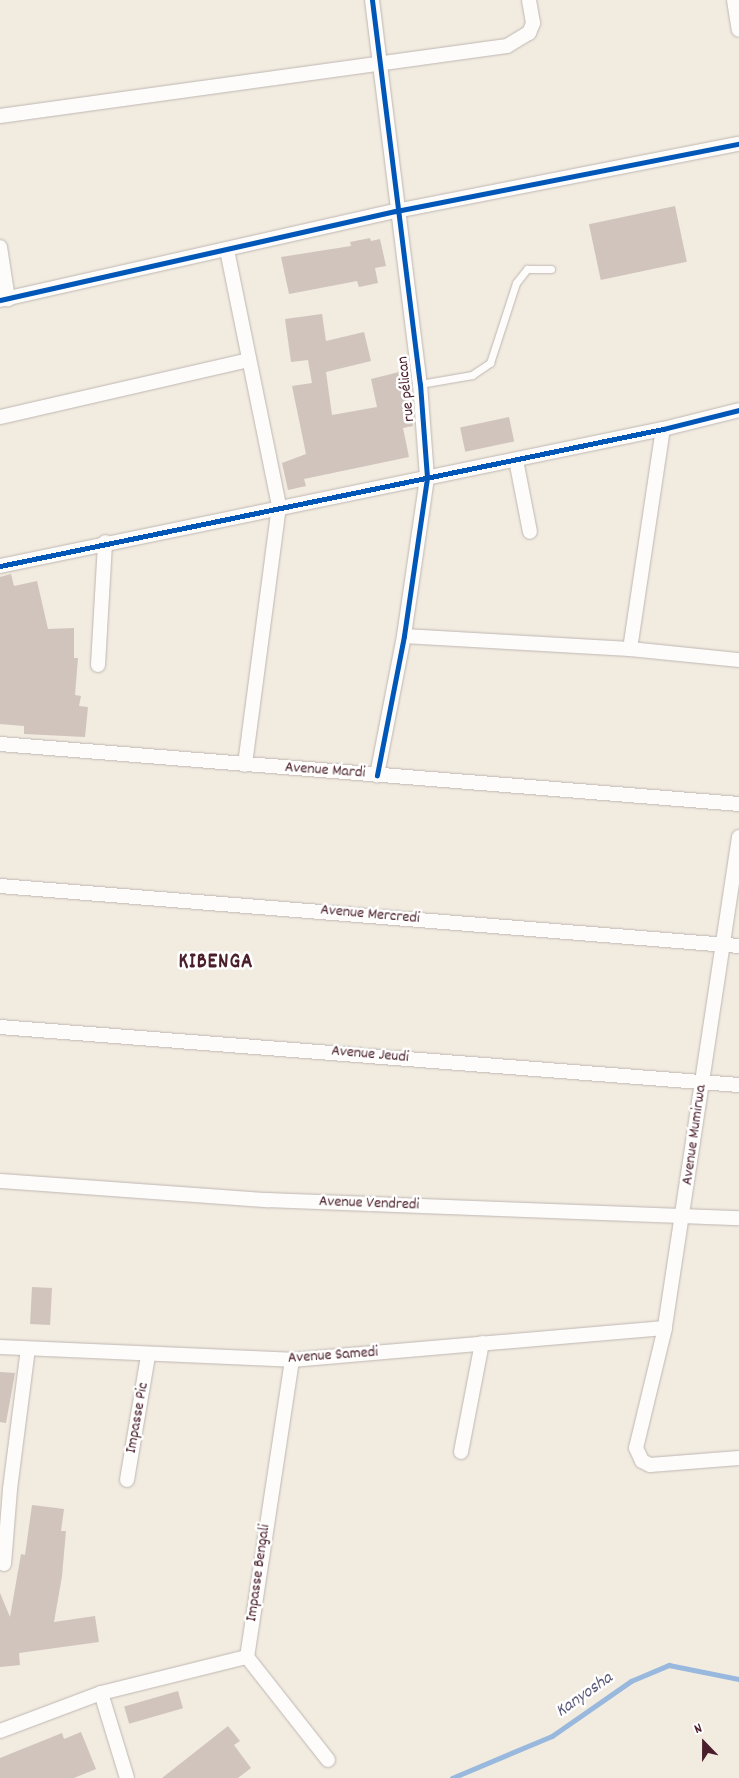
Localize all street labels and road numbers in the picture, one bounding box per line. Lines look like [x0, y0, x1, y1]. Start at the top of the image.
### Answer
street label: rue pélican [394, 355, 420, 423]
street label: Avenue Mardi [284, 759, 366, 783]
street label: Avenue Mercredi [320, 901, 420, 929]
street label: Avenue Jeudi [330, 1042, 410, 1068]
street label: Avenue Mumirwa [678, 1083, 712, 1187]
street label: Avenue Vendredi [318, 1193, 420, 1215]
street label: Avenue Samedi [287, 1343, 379, 1369]
street label: Impasse Pic [122, 1381, 154, 1455]
street label: Impasse Bengali [243, 1523, 275, 1623]

